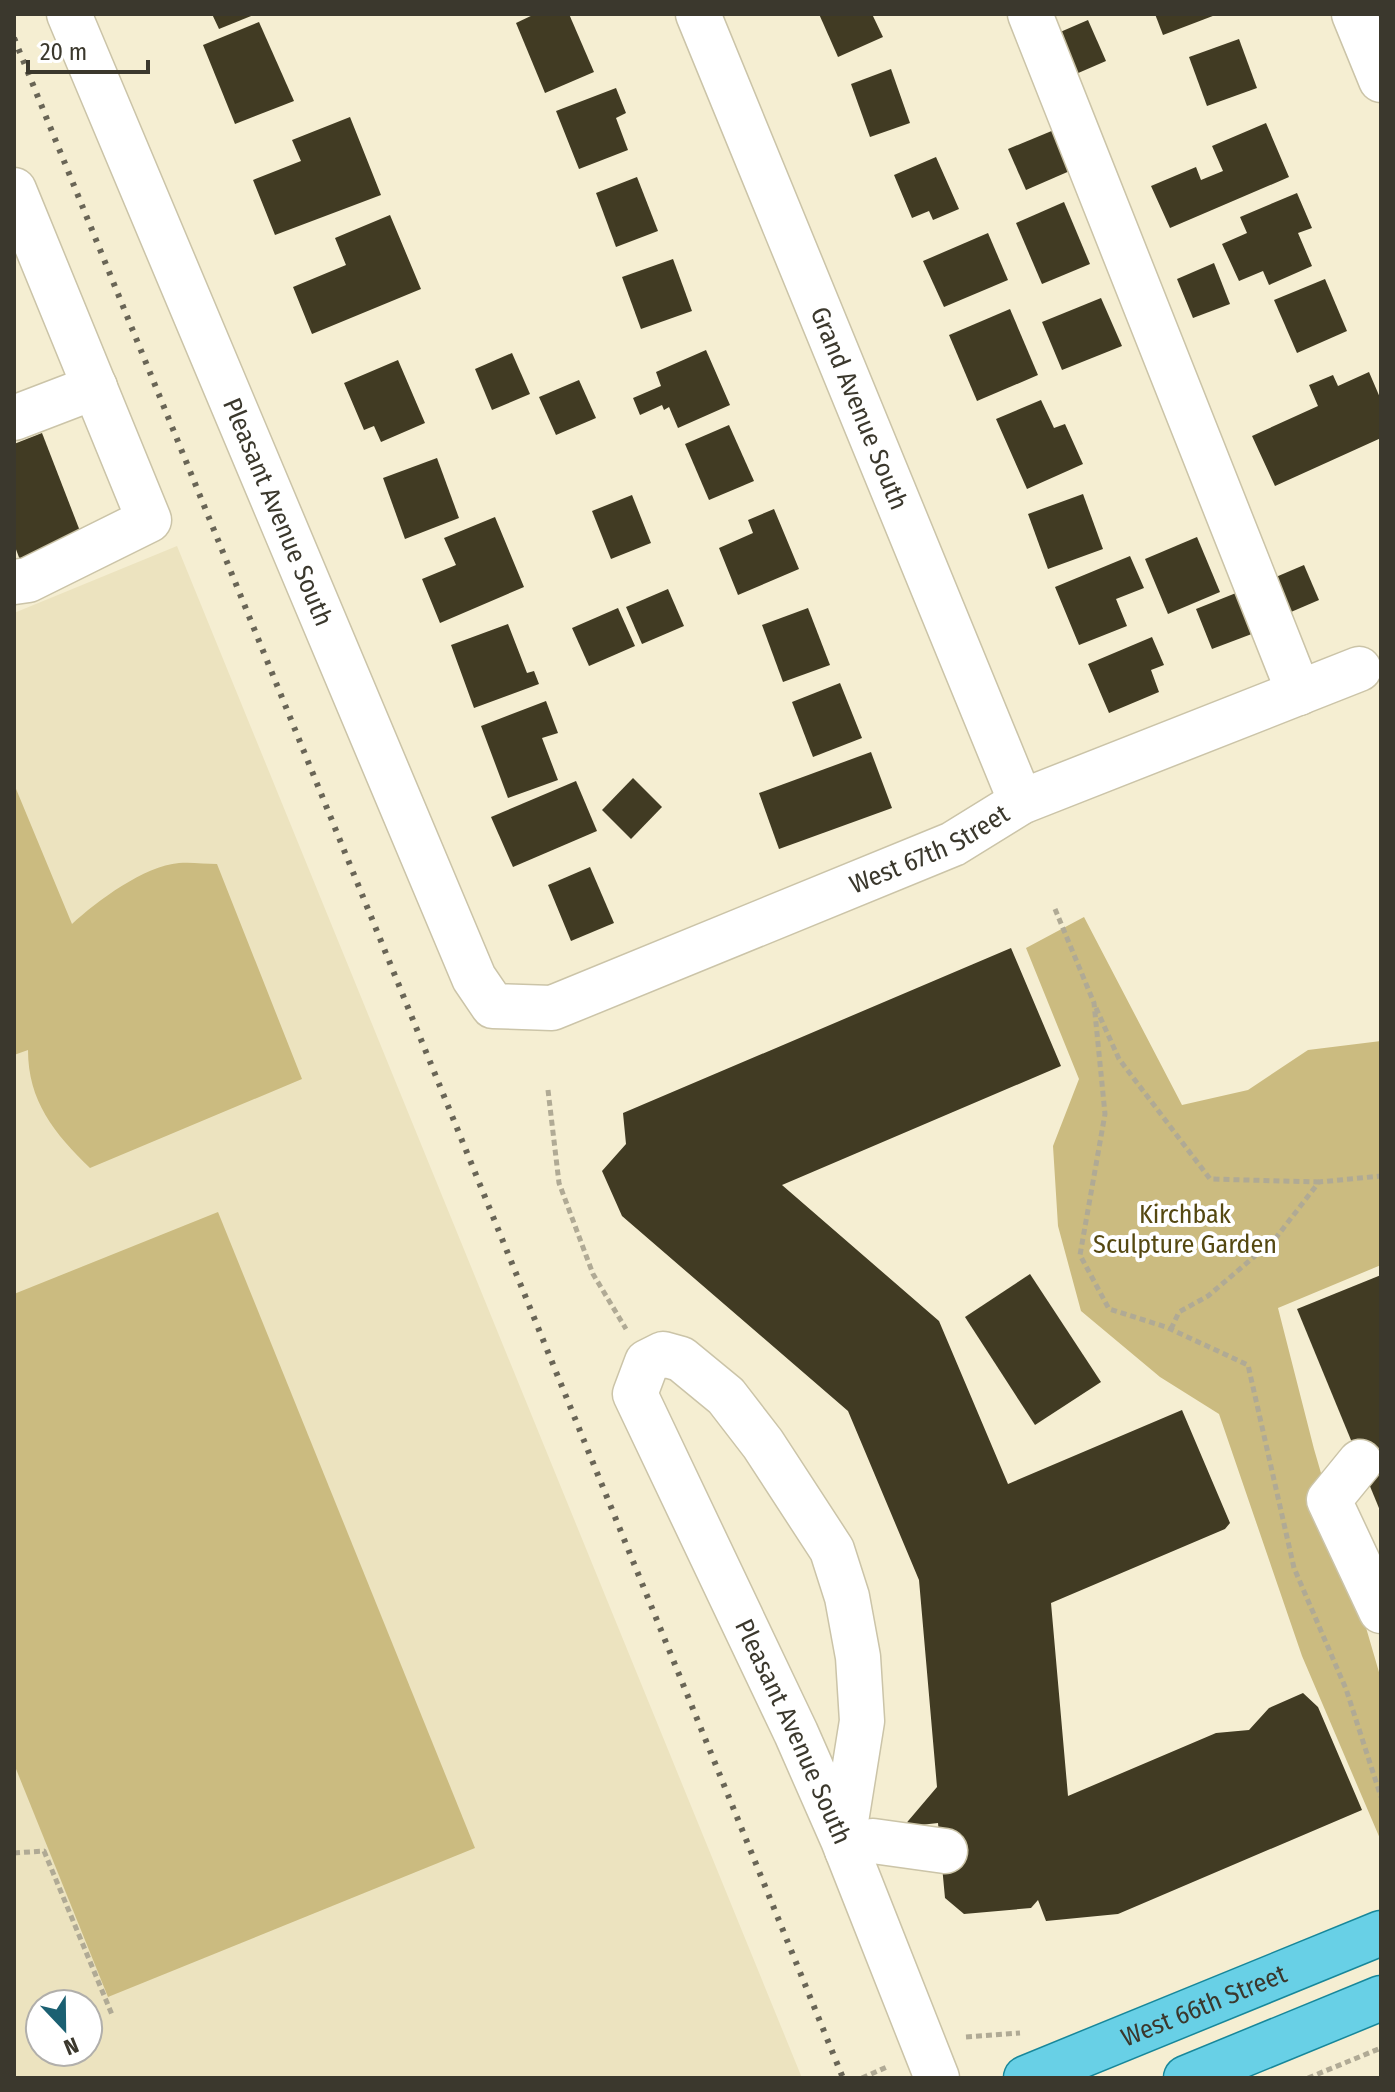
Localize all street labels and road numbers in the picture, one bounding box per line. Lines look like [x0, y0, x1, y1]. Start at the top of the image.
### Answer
street label: Grand Avenue South [804, 302, 914, 514]
street label: Pleasant Avenue South [216, 394, 339, 631]
street label: West 67th Street [845, 798, 1015, 901]
street label: Pleasant Avenue South [728, 1614, 858, 1849]
street label: West 66th Street [1117, 1958, 1292, 2053]

